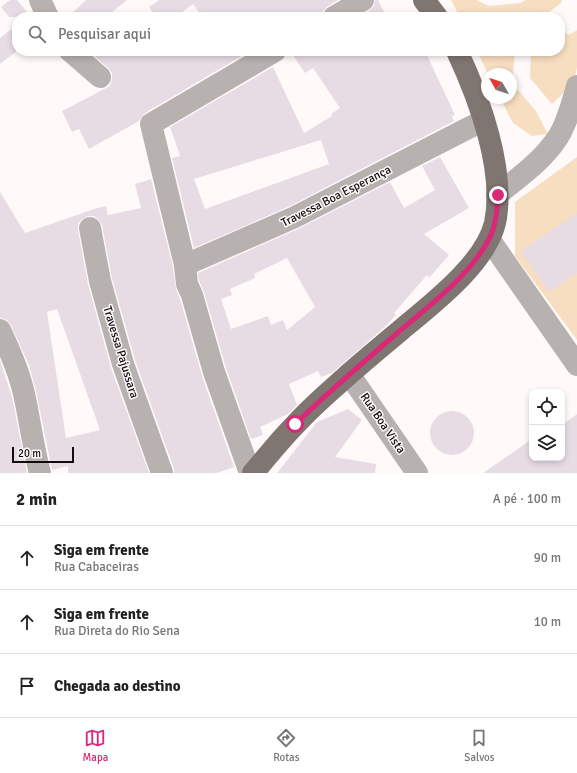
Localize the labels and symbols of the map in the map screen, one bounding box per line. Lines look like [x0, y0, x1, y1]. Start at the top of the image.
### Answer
north arrow [481, 68, 517, 104]
street label: Travessa Boa Esperança [279, 162, 394, 231]
route end [489, 186, 507, 204]
street label: Travessa Pajussara [99, 304, 142, 400]
street label: Rua Boa Vista [357, 390, 408, 457]
route start [286, 415, 304, 433]
scale bar [12, 445, 74, 464]

